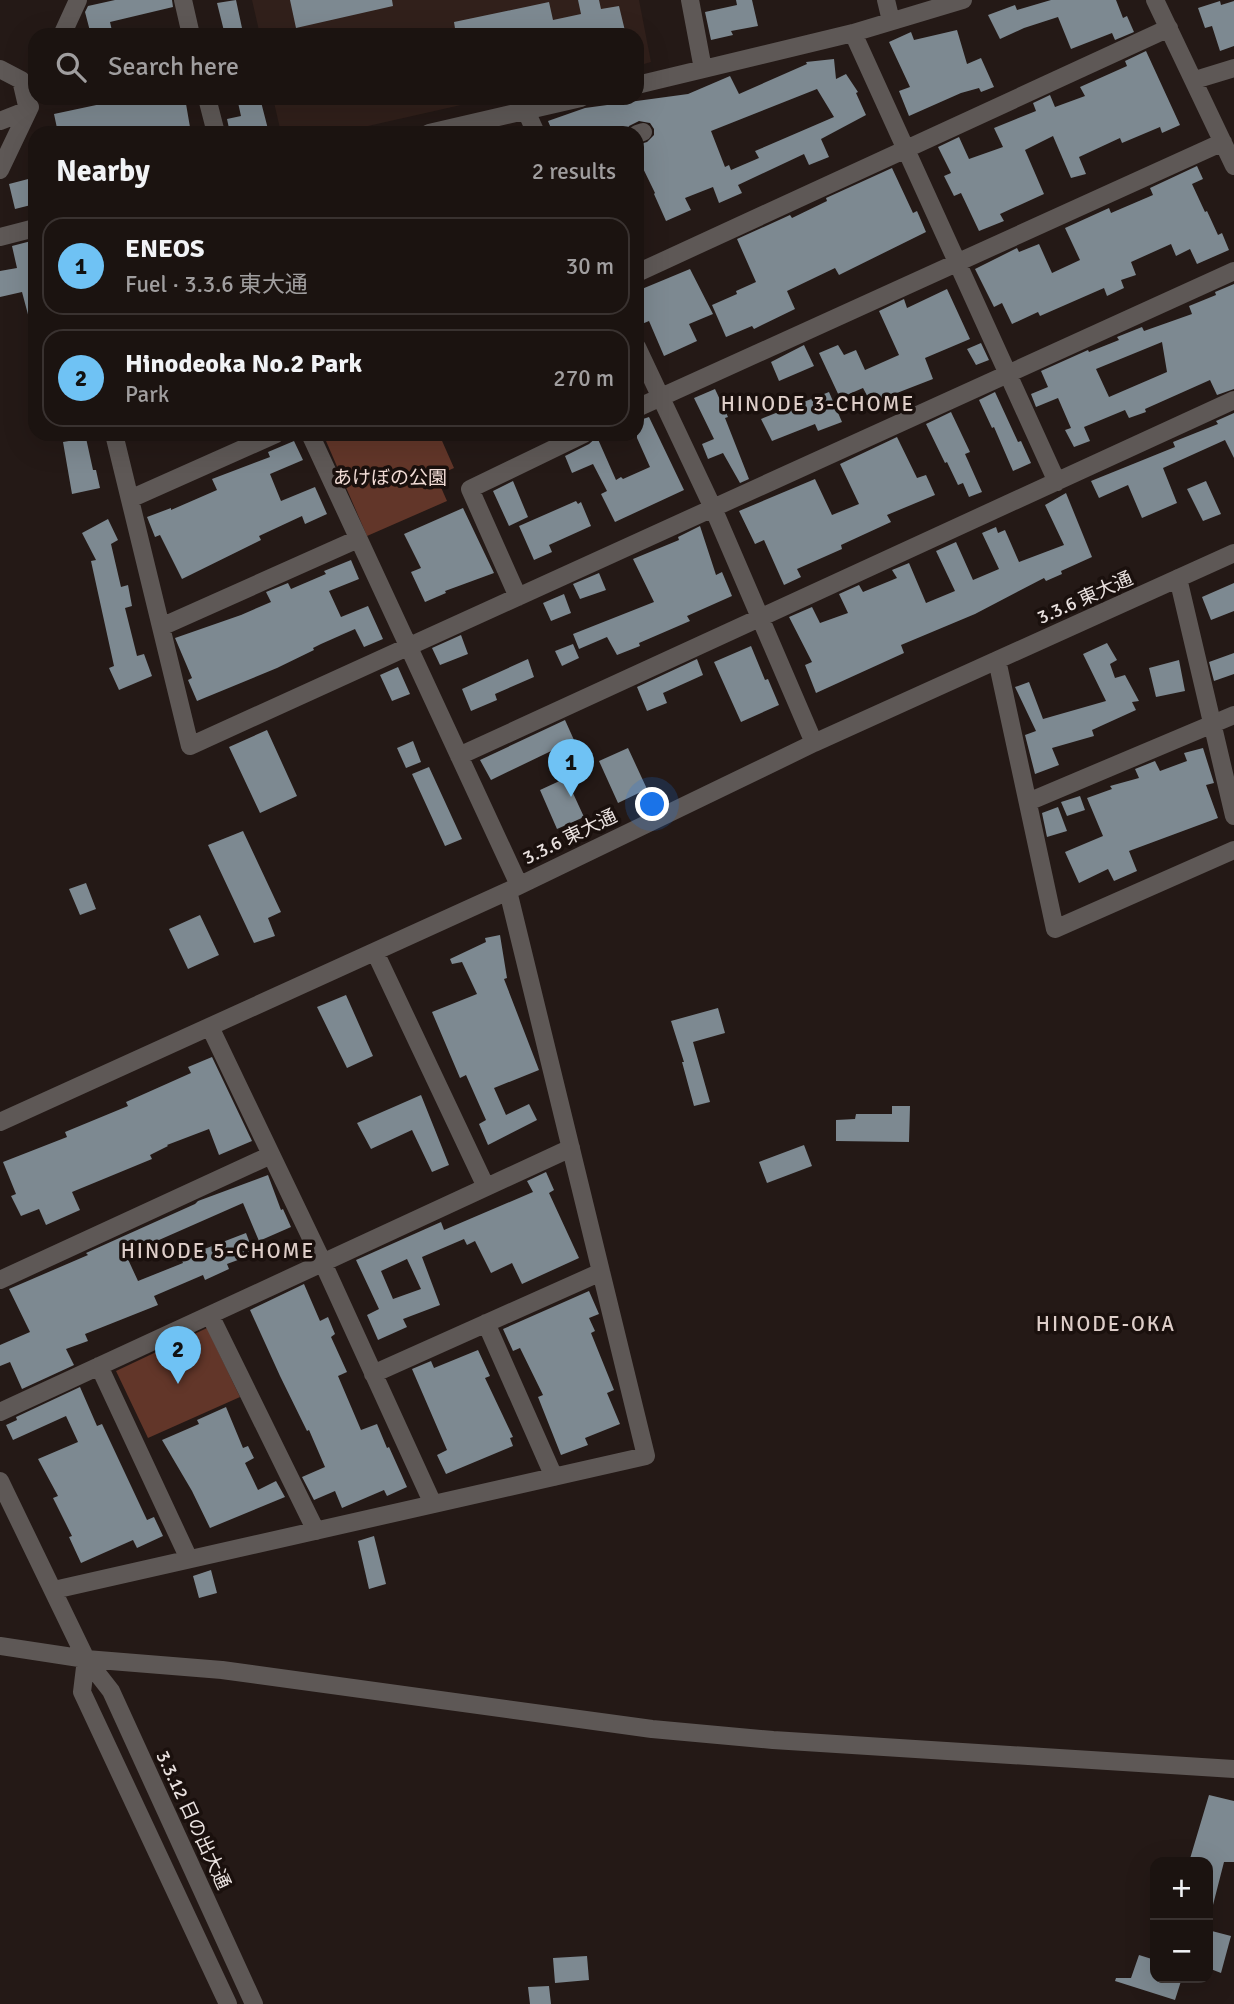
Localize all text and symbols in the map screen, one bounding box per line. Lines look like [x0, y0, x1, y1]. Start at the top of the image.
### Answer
search box [28, 28, 644, 105]
icon: search [52, 48, 90, 86]
text: Search here [108, 51, 239, 83]
text: Nearby [56, 153, 150, 190]
text: 2 results [532, 157, 616, 186]
text: ENEOS [125, 233, 204, 265]
text: 1 [75, 252, 87, 281]
text: 30 m [566, 252, 614, 281]
text: Fuel · 3.3.6 東大通 [125, 270, 308, 299]
text: Hinodeoka No.2 Park [125, 348, 362, 380]
text: 2 [75, 364, 87, 393]
text: 270 m [553, 364, 614, 393]
text: Park [125, 380, 169, 409]
district label: HINODE 3-CHOME [721, 391, 915, 417]
park label: あけぼの公園 [333, 466, 447, 490]
street label: 3.3.6 東大通 [1034, 566, 1136, 630]
pin: 1 [548, 739, 594, 797]
your location [635, 787, 669, 821]
street label: 3.3.6 東大通 [519, 804, 621, 870]
district label: HINODE 5-CHOME [121, 1238, 315, 1264]
district label: HINODE-OKA [1036, 1311, 1176, 1337]
pin: 2 [155, 1326, 201, 1384]
street label: 3.3.12 日の出大通 [150, 1747, 236, 1893]
map controls [1150, 1857, 1213, 1983]
button: + [1150, 1857, 1213, 1920]
button: − [1150, 1920, 1213, 1983]

